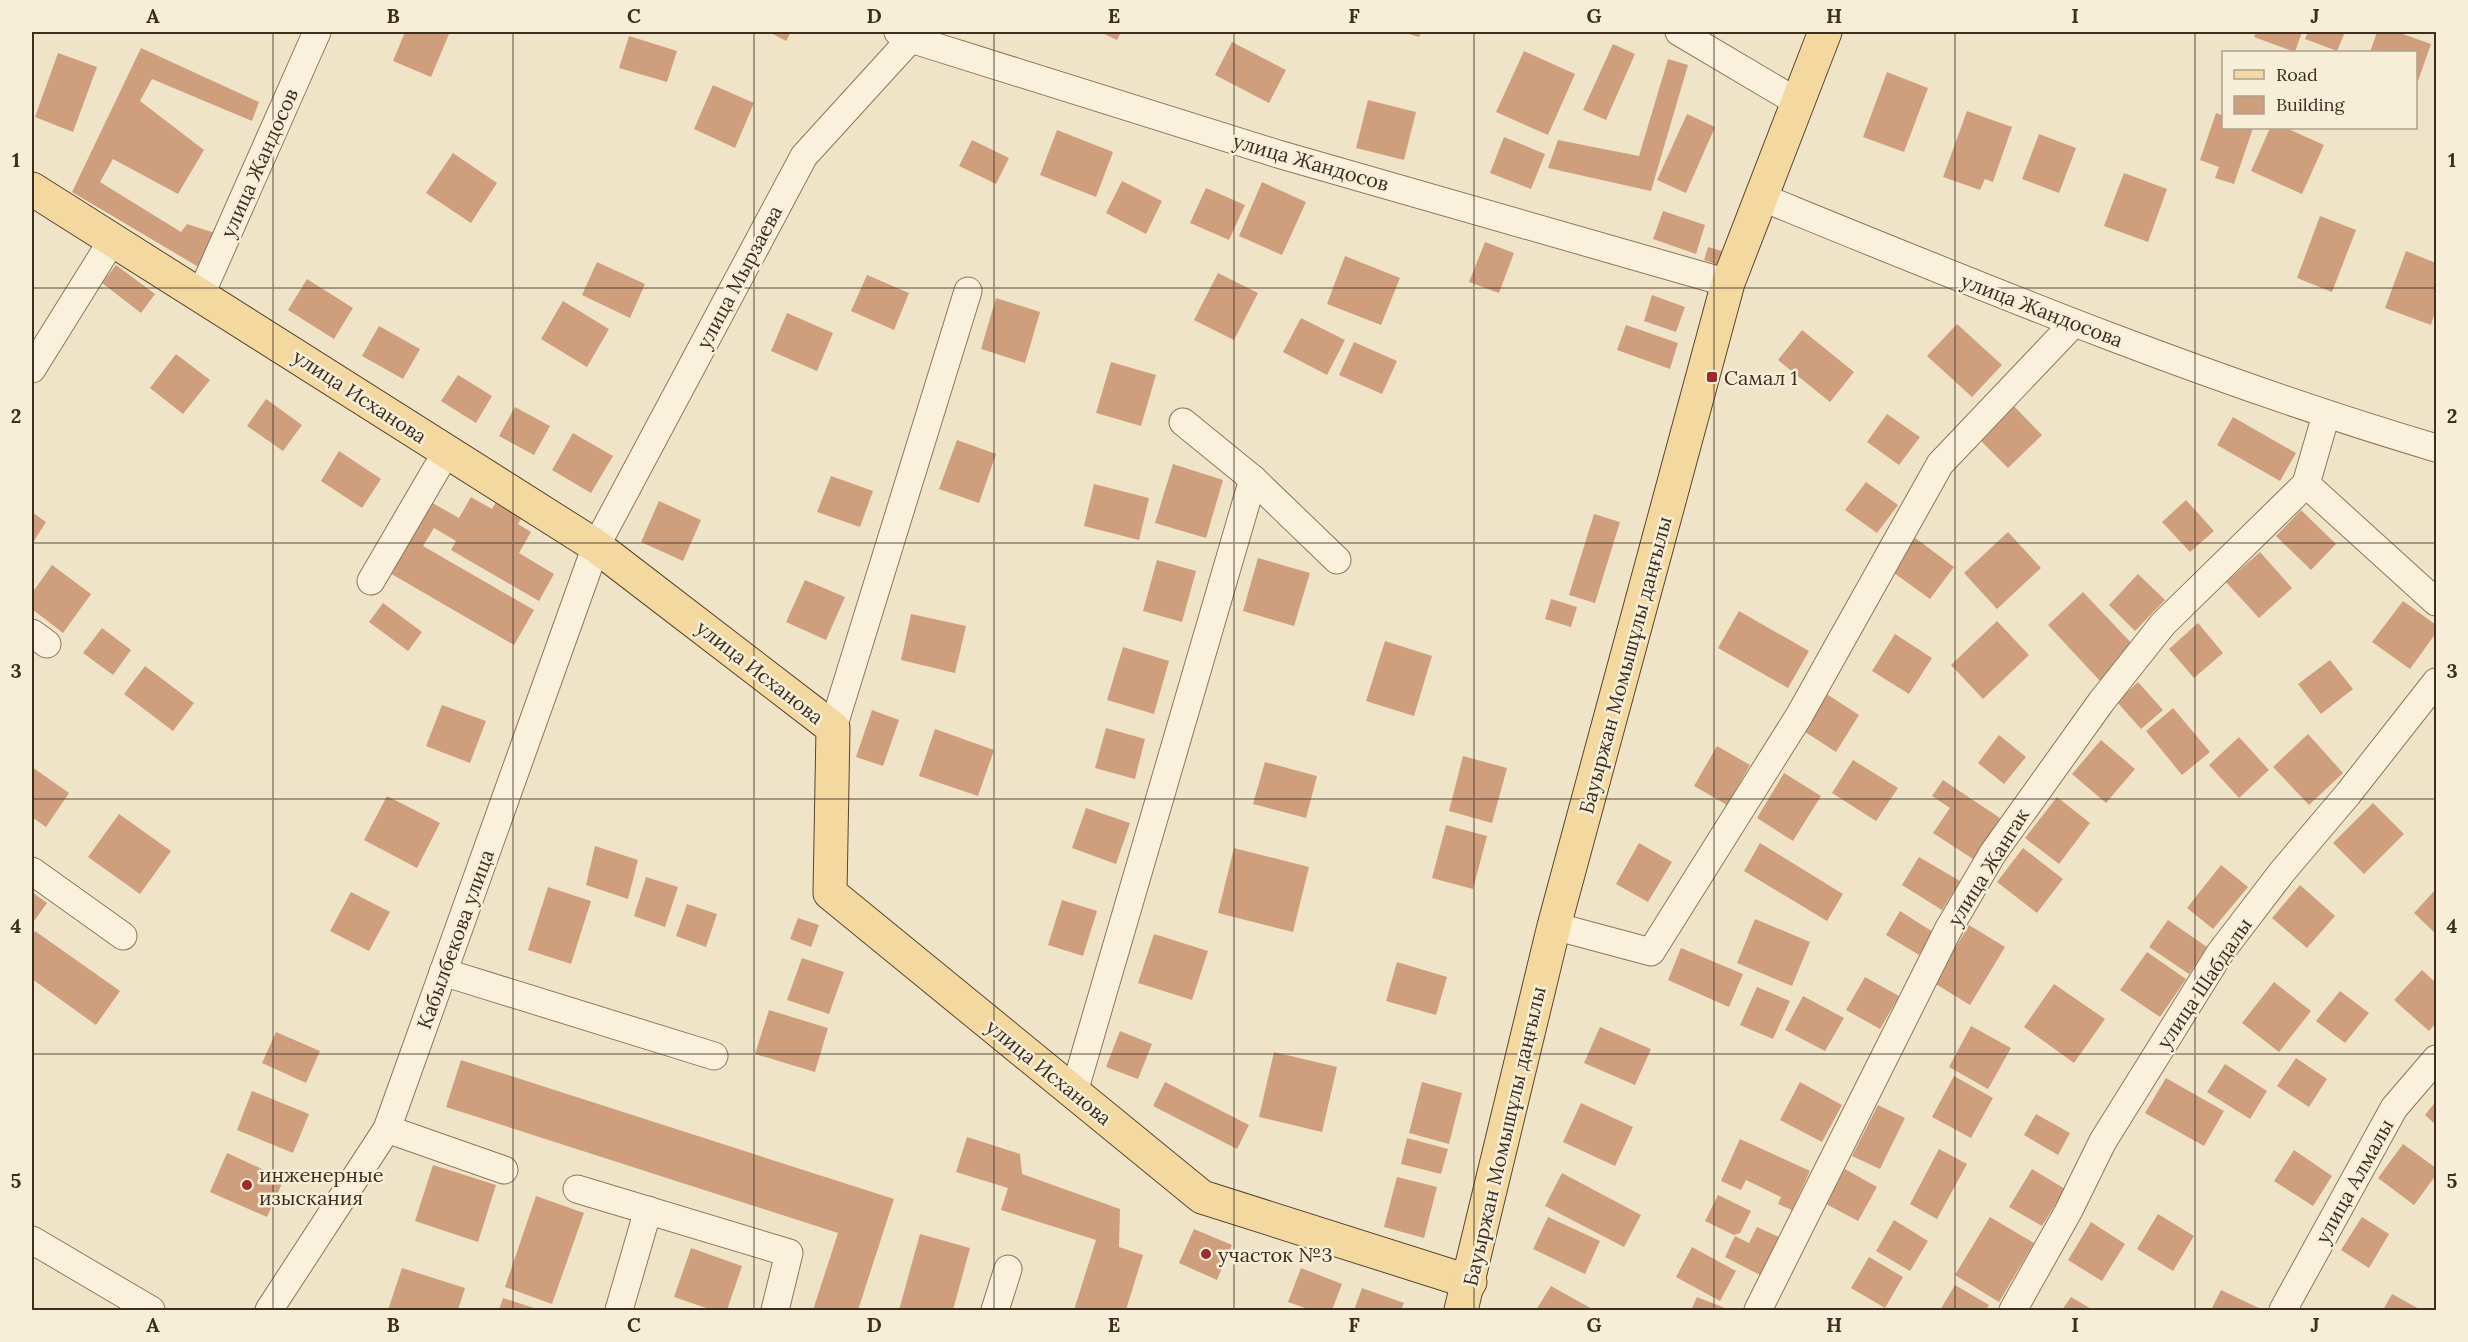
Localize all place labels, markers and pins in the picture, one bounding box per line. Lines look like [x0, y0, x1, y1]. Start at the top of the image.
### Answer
place label: Самал 1 [1724, 365, 1798, 390]
marker: Самал 1 [1705, 370, 1719, 384]
place label: инженерные изыскания [259, 1162, 384, 1210]
marker: инженерные изыскания [240, 1178, 254, 1192]
place label: участок №3 [1218, 1242, 1333, 1267]
marker: участок №3 [1199, 1247, 1213, 1261]

